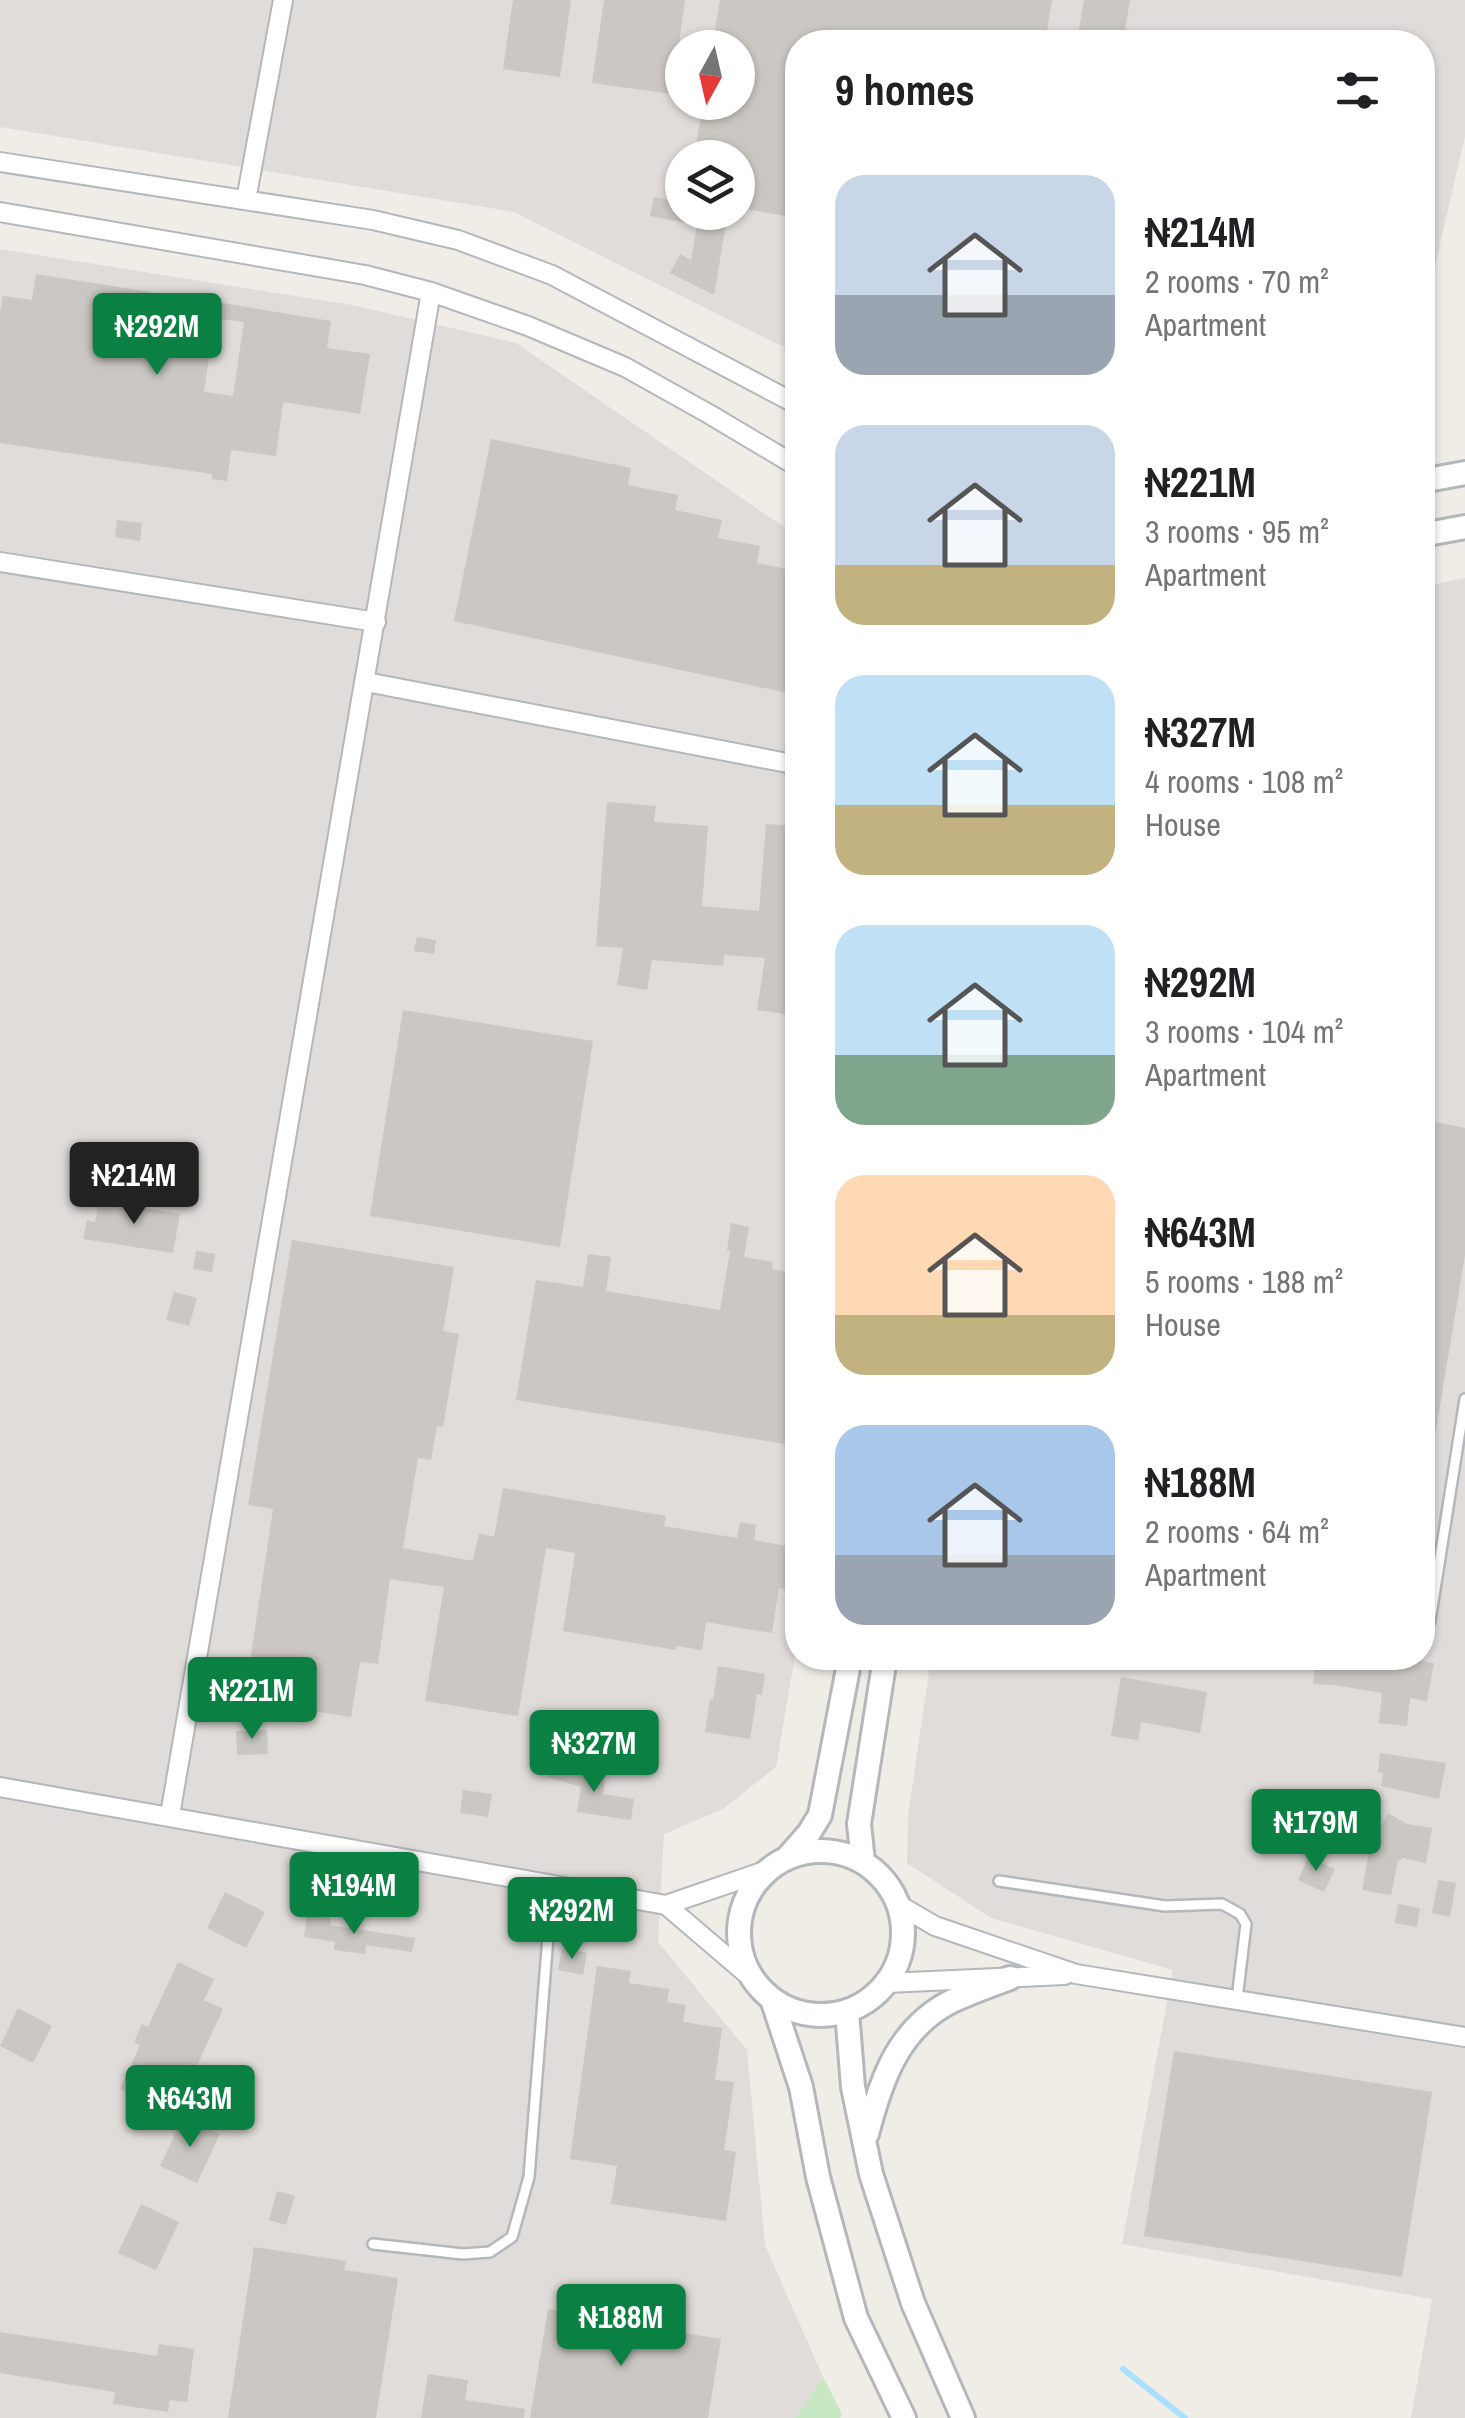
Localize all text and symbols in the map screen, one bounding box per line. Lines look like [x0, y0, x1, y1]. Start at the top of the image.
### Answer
north arrow [665, 30, 755, 120]
map controls [665, 30, 755, 230]
text: 9 homes [835, 62, 975, 118]
icon: filters [1330, 63, 1385, 118]
button: layers [665, 140, 755, 230]
text: ₦214M [1145, 204, 1256, 260]
icon: home [915, 215, 1035, 335]
text: 2 rooms · 70 m² [1145, 260, 1329, 303]
pin: ₦292M [87, 293, 227, 378]
text: Apartment [1145, 303, 1266, 346]
text: ₦292M [115, 304, 199, 347]
text: ₦221M [1145, 454, 1256, 510]
icon: home [915, 465, 1035, 585]
text: 3 rooms · 95 m² [1145, 510, 1329, 553]
text: Apartment [1145, 553, 1266, 596]
text: ₦327M [1145, 704, 1256, 760]
icon: home [915, 715, 1035, 835]
text: 4 rooms · 108 m² [1145, 760, 1343, 803]
text: House [1145, 803, 1221, 846]
text: ₦292M [1145, 954, 1256, 1010]
icon: home [915, 965, 1035, 1085]
text: 3 rooms · 104 m² [1145, 1010, 1343, 1053]
text: Apartment [1145, 1053, 1266, 1096]
pin: ₦214M [64, 1142, 204, 1227]
text: ₦214M [92, 1153, 176, 1196]
text: ₦643M [1145, 1204, 1256, 1260]
icon: home [915, 1215, 1035, 1335]
text: 5 rooms · 188 m² [1145, 1260, 1343, 1303]
text: House [1145, 1303, 1221, 1346]
text: ₦188M [1145, 1454, 1256, 1510]
icon: home [915, 1465, 1035, 1585]
text: 2 rooms · 64 m² [1145, 1510, 1329, 1553]
text: Apartment [1145, 1553, 1266, 1596]
pin: ₦221M [182, 1657, 322, 1742]
text: ₦221M [210, 1668, 294, 1711]
pin: ₦327M [524, 1710, 664, 1795]
text: ₦327M [552, 1721, 636, 1764]
pin: ₦179M [1246, 1789, 1386, 1874]
text: ₦179M [1274, 1800, 1358, 1843]
pin: ₦194M [284, 1852, 424, 1937]
text: ₦194M [312, 1863, 396, 1906]
pin: ₦292M [502, 1877, 642, 1962]
text: ₦292M [530, 1888, 614, 1931]
pin: ₦643M [120, 2065, 260, 2150]
text: ₦643M [148, 2076, 232, 2119]
pin: ₦188M [551, 2284, 691, 2369]
text: ₦188M [579, 2295, 663, 2338]

